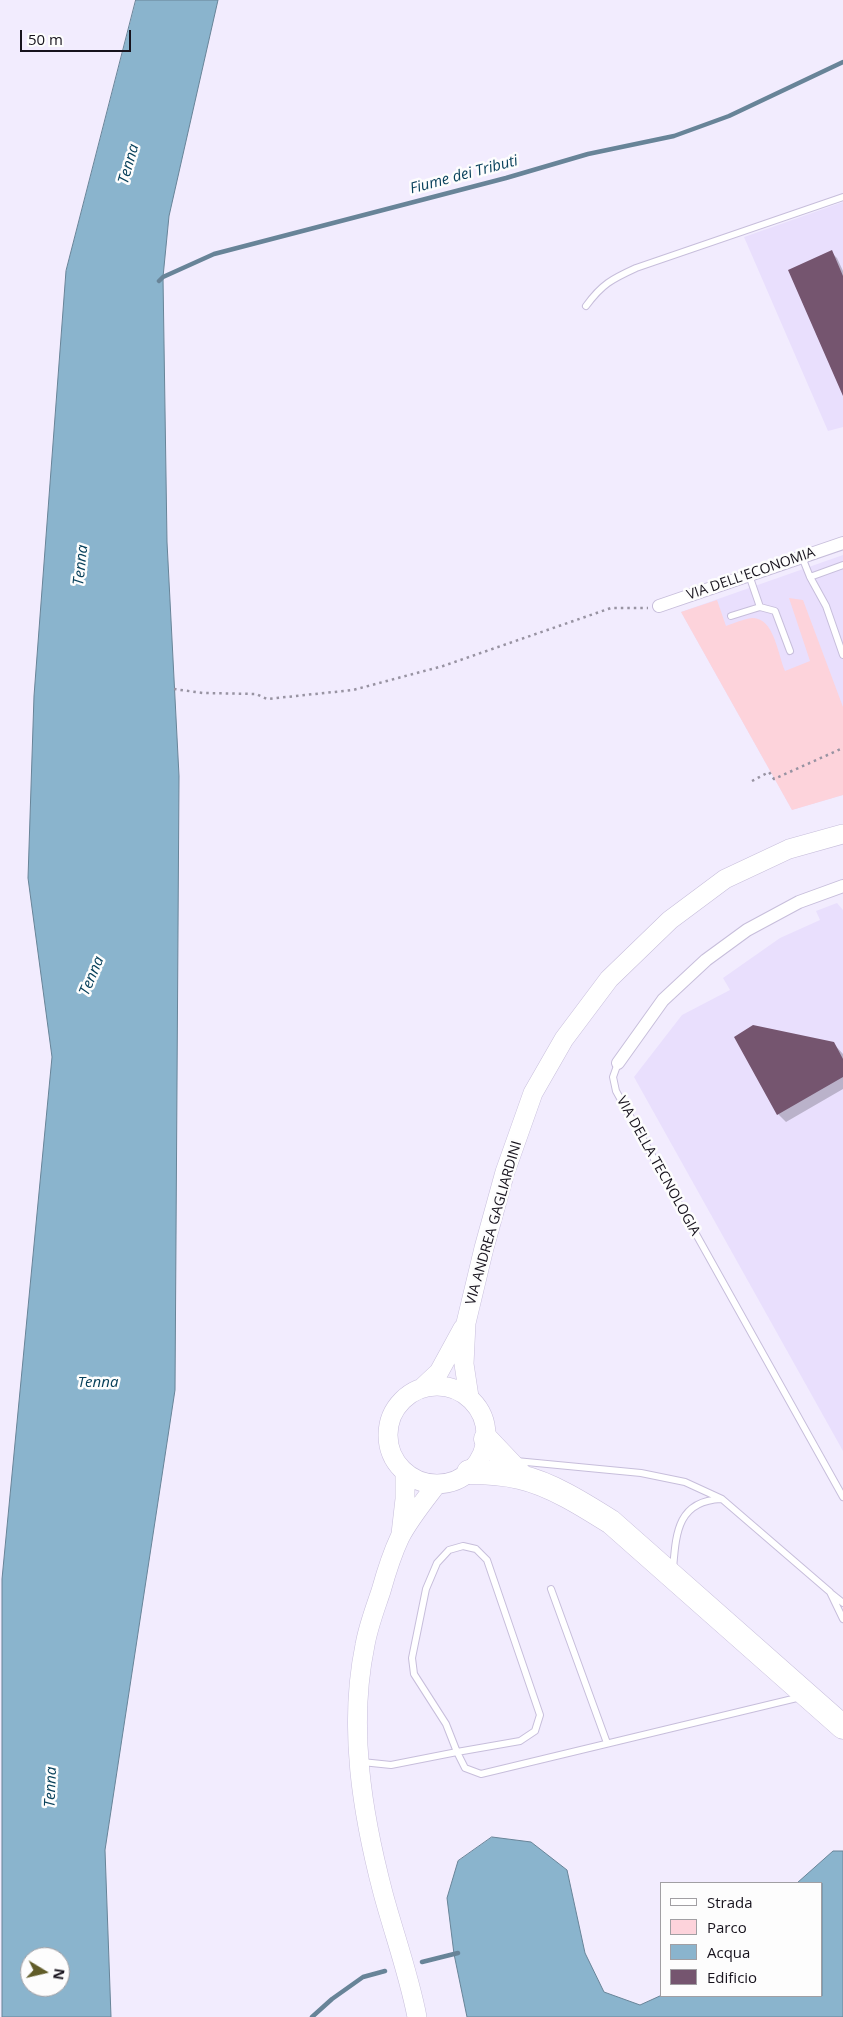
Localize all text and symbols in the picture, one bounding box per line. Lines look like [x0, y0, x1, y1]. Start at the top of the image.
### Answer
scale bar [22, 20, 134, 52]
text: 50 m [28, 29, 63, 49]
water label: Tenna [115, 142, 143, 186]
water label: Fiume dei Tributi [408, 152, 520, 198]
water label: Tenna [70, 544, 92, 586]
street label: VIA DELL'ECONOMIA [685, 544, 817, 604]
water label: Tenna [76, 954, 108, 998]
street label: VIA DELLA TECNOLOGIA [613, 1093, 703, 1239]
street label: VIA ANDREA GAGLIARDINI [463, 1139, 525, 1307]
water label: Tenna [78, 1374, 118, 1392]
water label: Tenna [41, 1766, 61, 1808]
legend [660, 1882, 823, 1997]
text: Strada [707, 1892, 753, 1912]
text: Parco [707, 1917, 747, 1937]
text: Acqua [707, 1942, 750, 1962]
north arrow [20, 1947, 70, 1997]
text: N [49, 1967, 70, 1981]
text: Edificio [707, 1967, 757, 1987]

